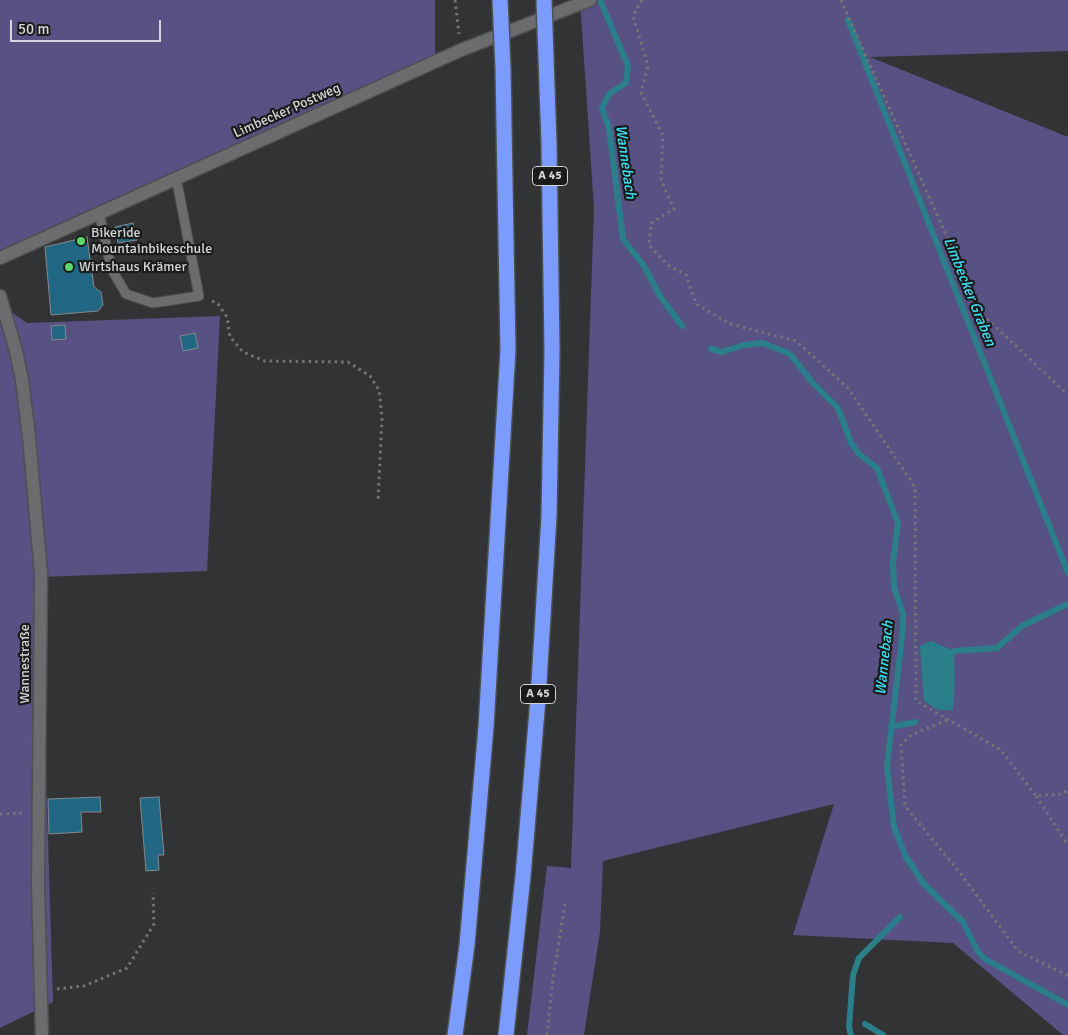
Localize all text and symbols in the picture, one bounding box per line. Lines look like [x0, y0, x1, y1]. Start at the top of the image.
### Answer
scale bar [12, 10, 164, 42]
text: 50 m [18, 20, 49, 38]
street label: Limbecker Postweg [231, 80, 343, 142]
water label: Wannebach [611, 124, 639, 200]
road number: A 45 [532, 167, 568, 186]
place label: Bikeride Mountainbikeschule [91, 225, 212, 258]
marker: Bikeride Mountainbikeschule [75, 235, 87, 247]
water label: Limbecker Graben [939, 235, 999, 349]
place label: Wirtshaus Krämer [79, 259, 187, 275]
marker: Wirtshaus Krämer [63, 261, 75, 273]
water label: Wannebach [872, 620, 898, 696]
street label: Wannestraße [17, 624, 33, 704]
road number: A 45 [520, 684, 556, 704]

